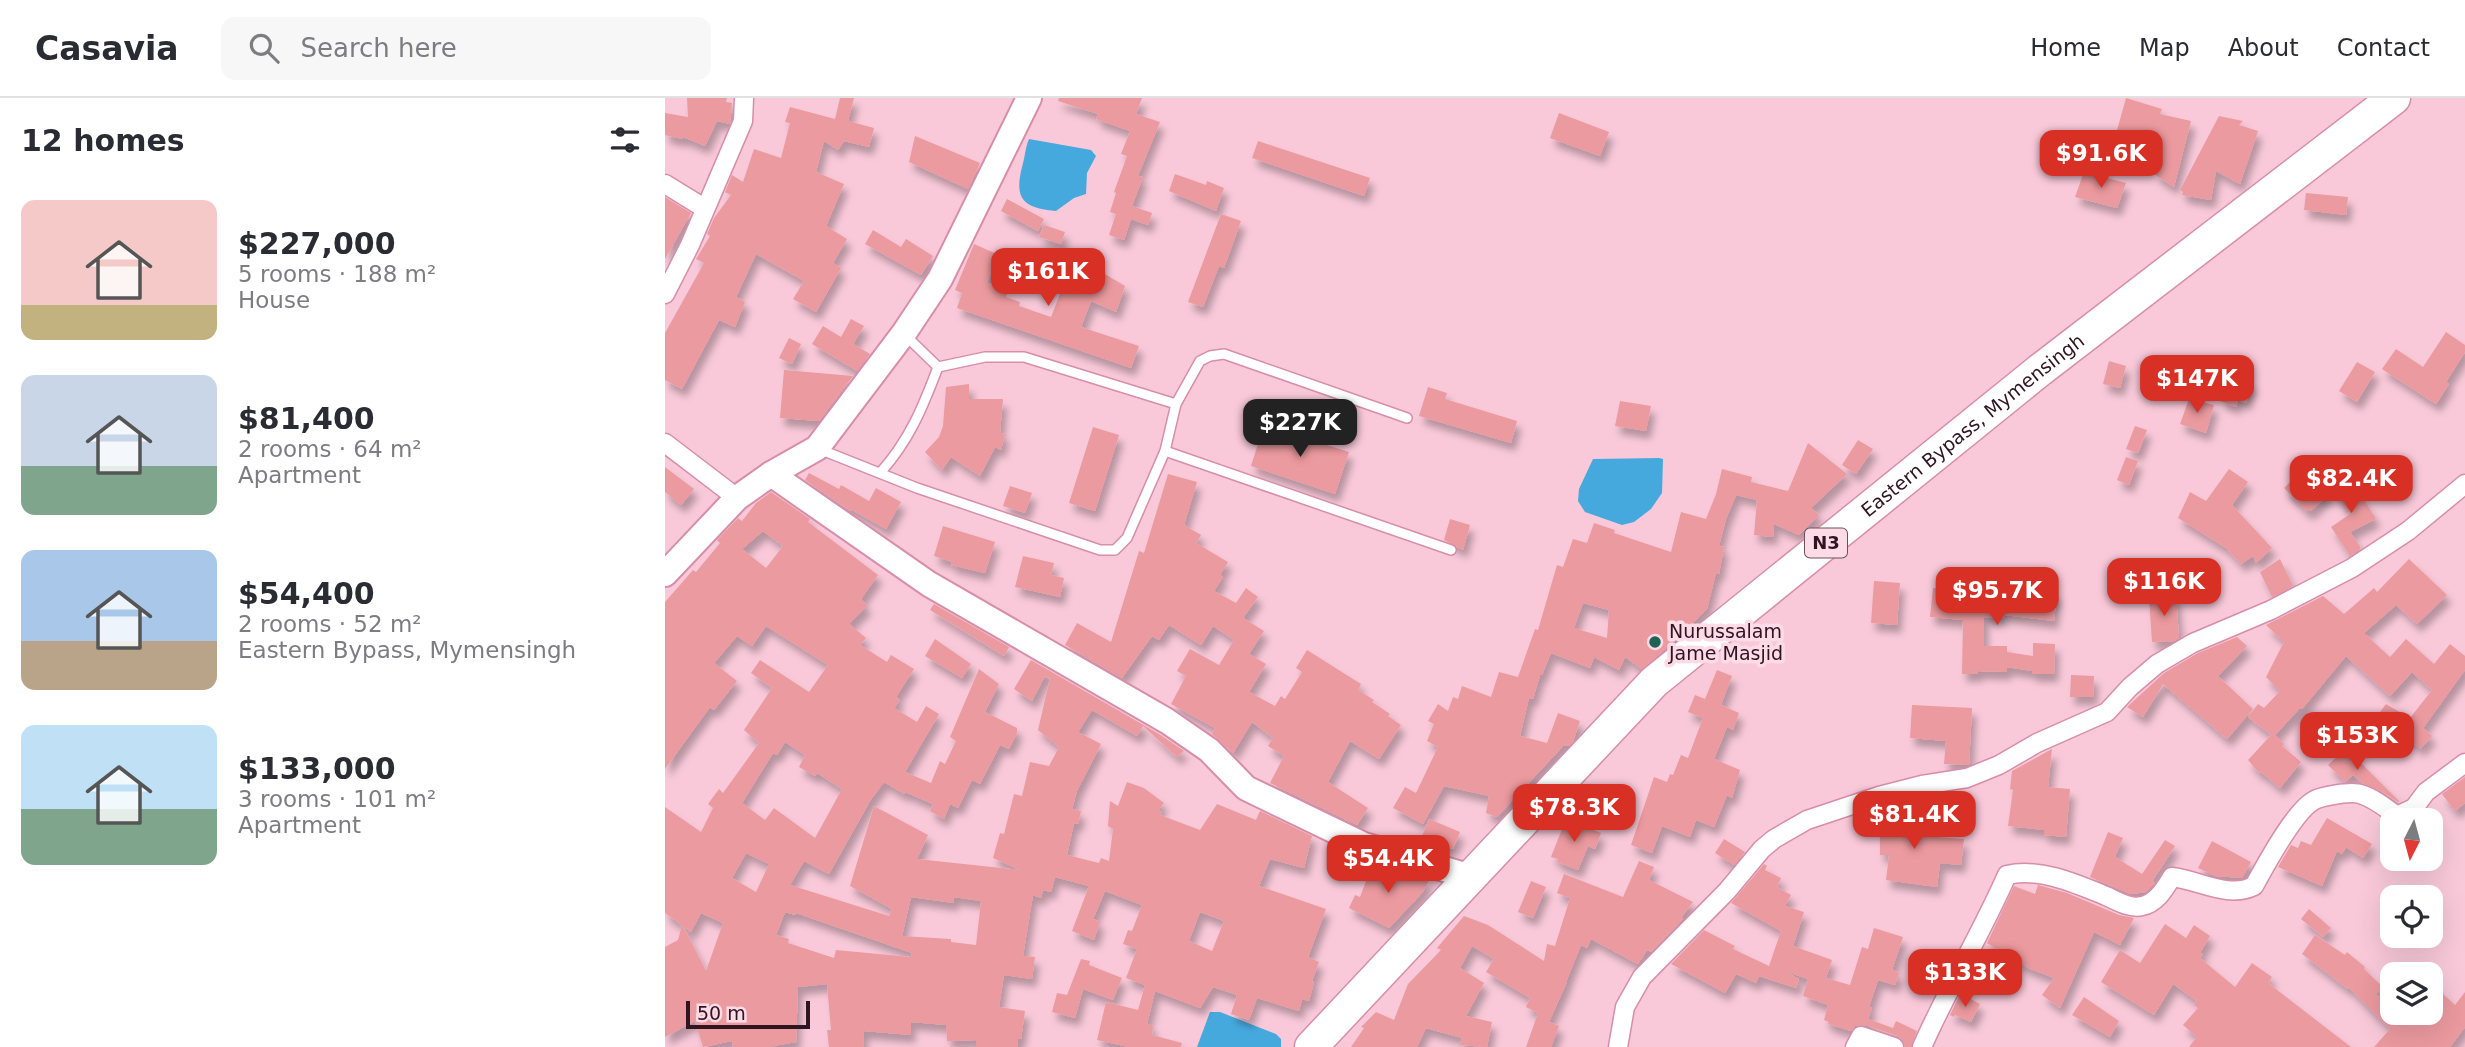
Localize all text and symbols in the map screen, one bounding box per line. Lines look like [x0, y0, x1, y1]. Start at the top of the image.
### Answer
search box [221, 17, 711, 80]
text: Casavia [35, 29, 179, 68]
icon: search [245, 29, 283, 67]
text: Search here [301, 33, 457, 63]
text: Home [2030, 34, 2101, 62]
text: Map [2139, 34, 2190, 62]
text: About [2228, 34, 2299, 62]
text: Contact [2337, 34, 2430, 62]
icon: filters [606, 121, 644, 159]
text: 12 homes [21, 123, 185, 158]
pin: $91.6K [2044, 130, 2158, 190]
text: $91.6K [2056, 140, 2146, 166]
text: $227,000 [238, 226, 396, 261]
icon: home [77, 228, 161, 312]
pin: $161K [999, 248, 1097, 308]
text: $161K [1007, 258, 1089, 284]
text: 5 rooms · 188 m² [238, 261, 436, 287]
text: House [238, 287, 310, 313]
street label: Eastern Bypass, Mymensingh [1857, 329, 2088, 521]
pin: $147K [2148, 356, 2246, 415]
text: $147K [2156, 365, 2238, 391]
pin: $227K [1251, 400, 1349, 459]
text: $81,400 [238, 401, 375, 436]
icon: home [77, 403, 161, 487]
text: $227K [1259, 409, 1341, 435]
text: 2 rooms · 64 m² [238, 436, 422, 462]
pin: $82.4K [2294, 456, 2408, 515]
text: Apartment [238, 462, 361, 488]
text: $82.4K [2306, 465, 2396, 491]
road number: N3 [1805, 528, 1847, 558]
pin: $116K [2115, 559, 2213, 618]
pin: $95.7K [1940, 568, 2054, 627]
text: $116K [2123, 568, 2205, 594]
text: $54,400 [238, 576, 375, 611]
text: $95.7K [1952, 577, 2042, 603]
icon: home [77, 578, 161, 662]
text: 2 rooms · 52 m² [238, 611, 422, 637]
place label: Nurussalam Jame Masjid [1668, 620, 1783, 664]
marker: Nurussalam Jame Masjid [1647, 634, 1663, 650]
text: Eastern Bypass, Mymensingh [238, 637, 576, 663]
pin: $153K [2308, 712, 2406, 772]
text: $153K [2316, 722, 2398, 748]
text: $133,000 [238, 751, 396, 786]
icon: home [77, 753, 161, 837]
pin: $78.3K [1517, 784, 1631, 844]
text: 3 rooms · 101 m² [238, 786, 436, 812]
pin: $81.4K [1857, 792, 1971, 851]
text: $78.3K [1529, 794, 1619, 820]
text: $81.4K [1869, 801, 1959, 827]
north arrow [2380, 808, 2443, 872]
map controls [2380, 808, 2443, 1025]
text: Apartment [238, 812, 361, 838]
pin: $54.4K [1331, 836, 1445, 895]
text: $54.4K [1343, 845, 1433, 871]
button: locate [2380, 885, 2443, 948]
pin: $133K [1916, 950, 2014, 1009]
text: $133K [1924, 959, 2006, 985]
button: layers [2380, 962, 2443, 1025]
scale bar [686, 998, 810, 1030]
text: 50 m [697, 1002, 746, 1024]

